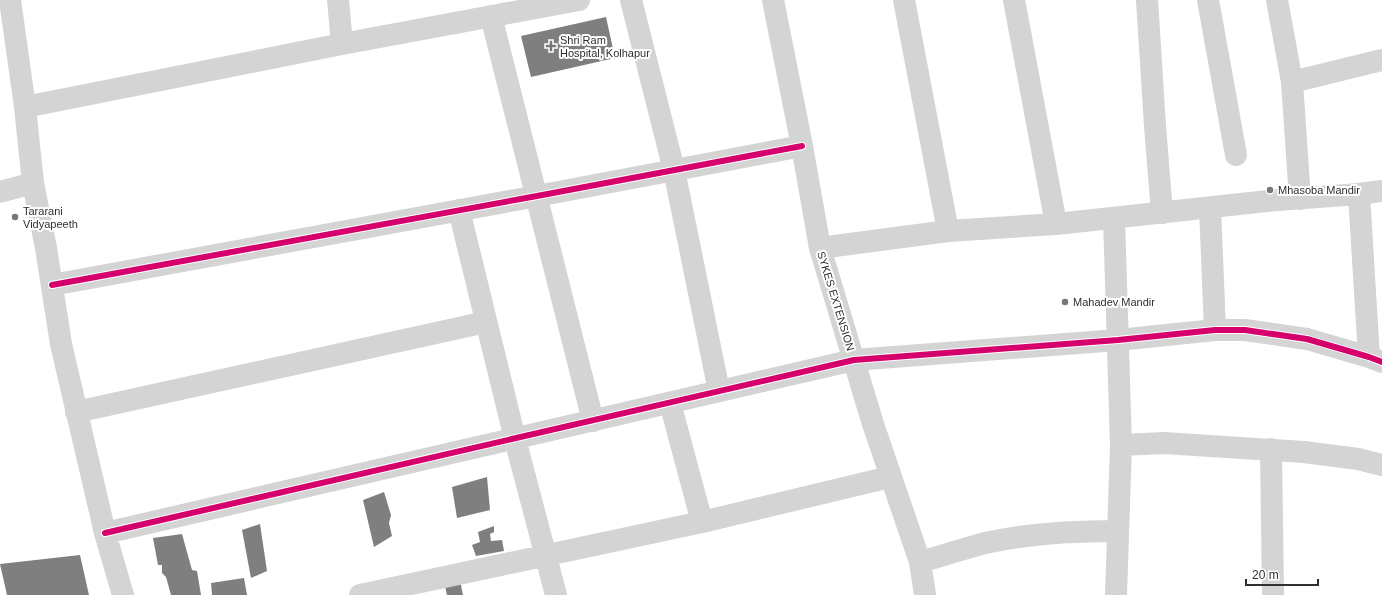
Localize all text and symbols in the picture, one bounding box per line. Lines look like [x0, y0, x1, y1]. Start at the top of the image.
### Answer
place label: Shri Ram Hospital, Kolhapur [560, 34, 650, 59]
marker: Shri Ram Hospital, Kolhapur [545, 40, 557, 52]
place label: Mhasoba Mandir [1278, 184, 1360, 196]
marker: Mhasoba Mandir [1265, 185, 1275, 195]
place label: Tararani Vidyapeeth [23, 205, 78, 230]
marker: Tararani Vidyapeeth [10, 212, 20, 222]
street label: SYKES EXTENSION [815, 250, 857, 352]
place label: Mahadev Mandir [1073, 296, 1155, 308]
marker: Mahadev Mandir [1060, 297, 1070, 307]
scale bar [1246, 561, 1318, 587]
text: 20 m [1252, 568, 1279, 582]

